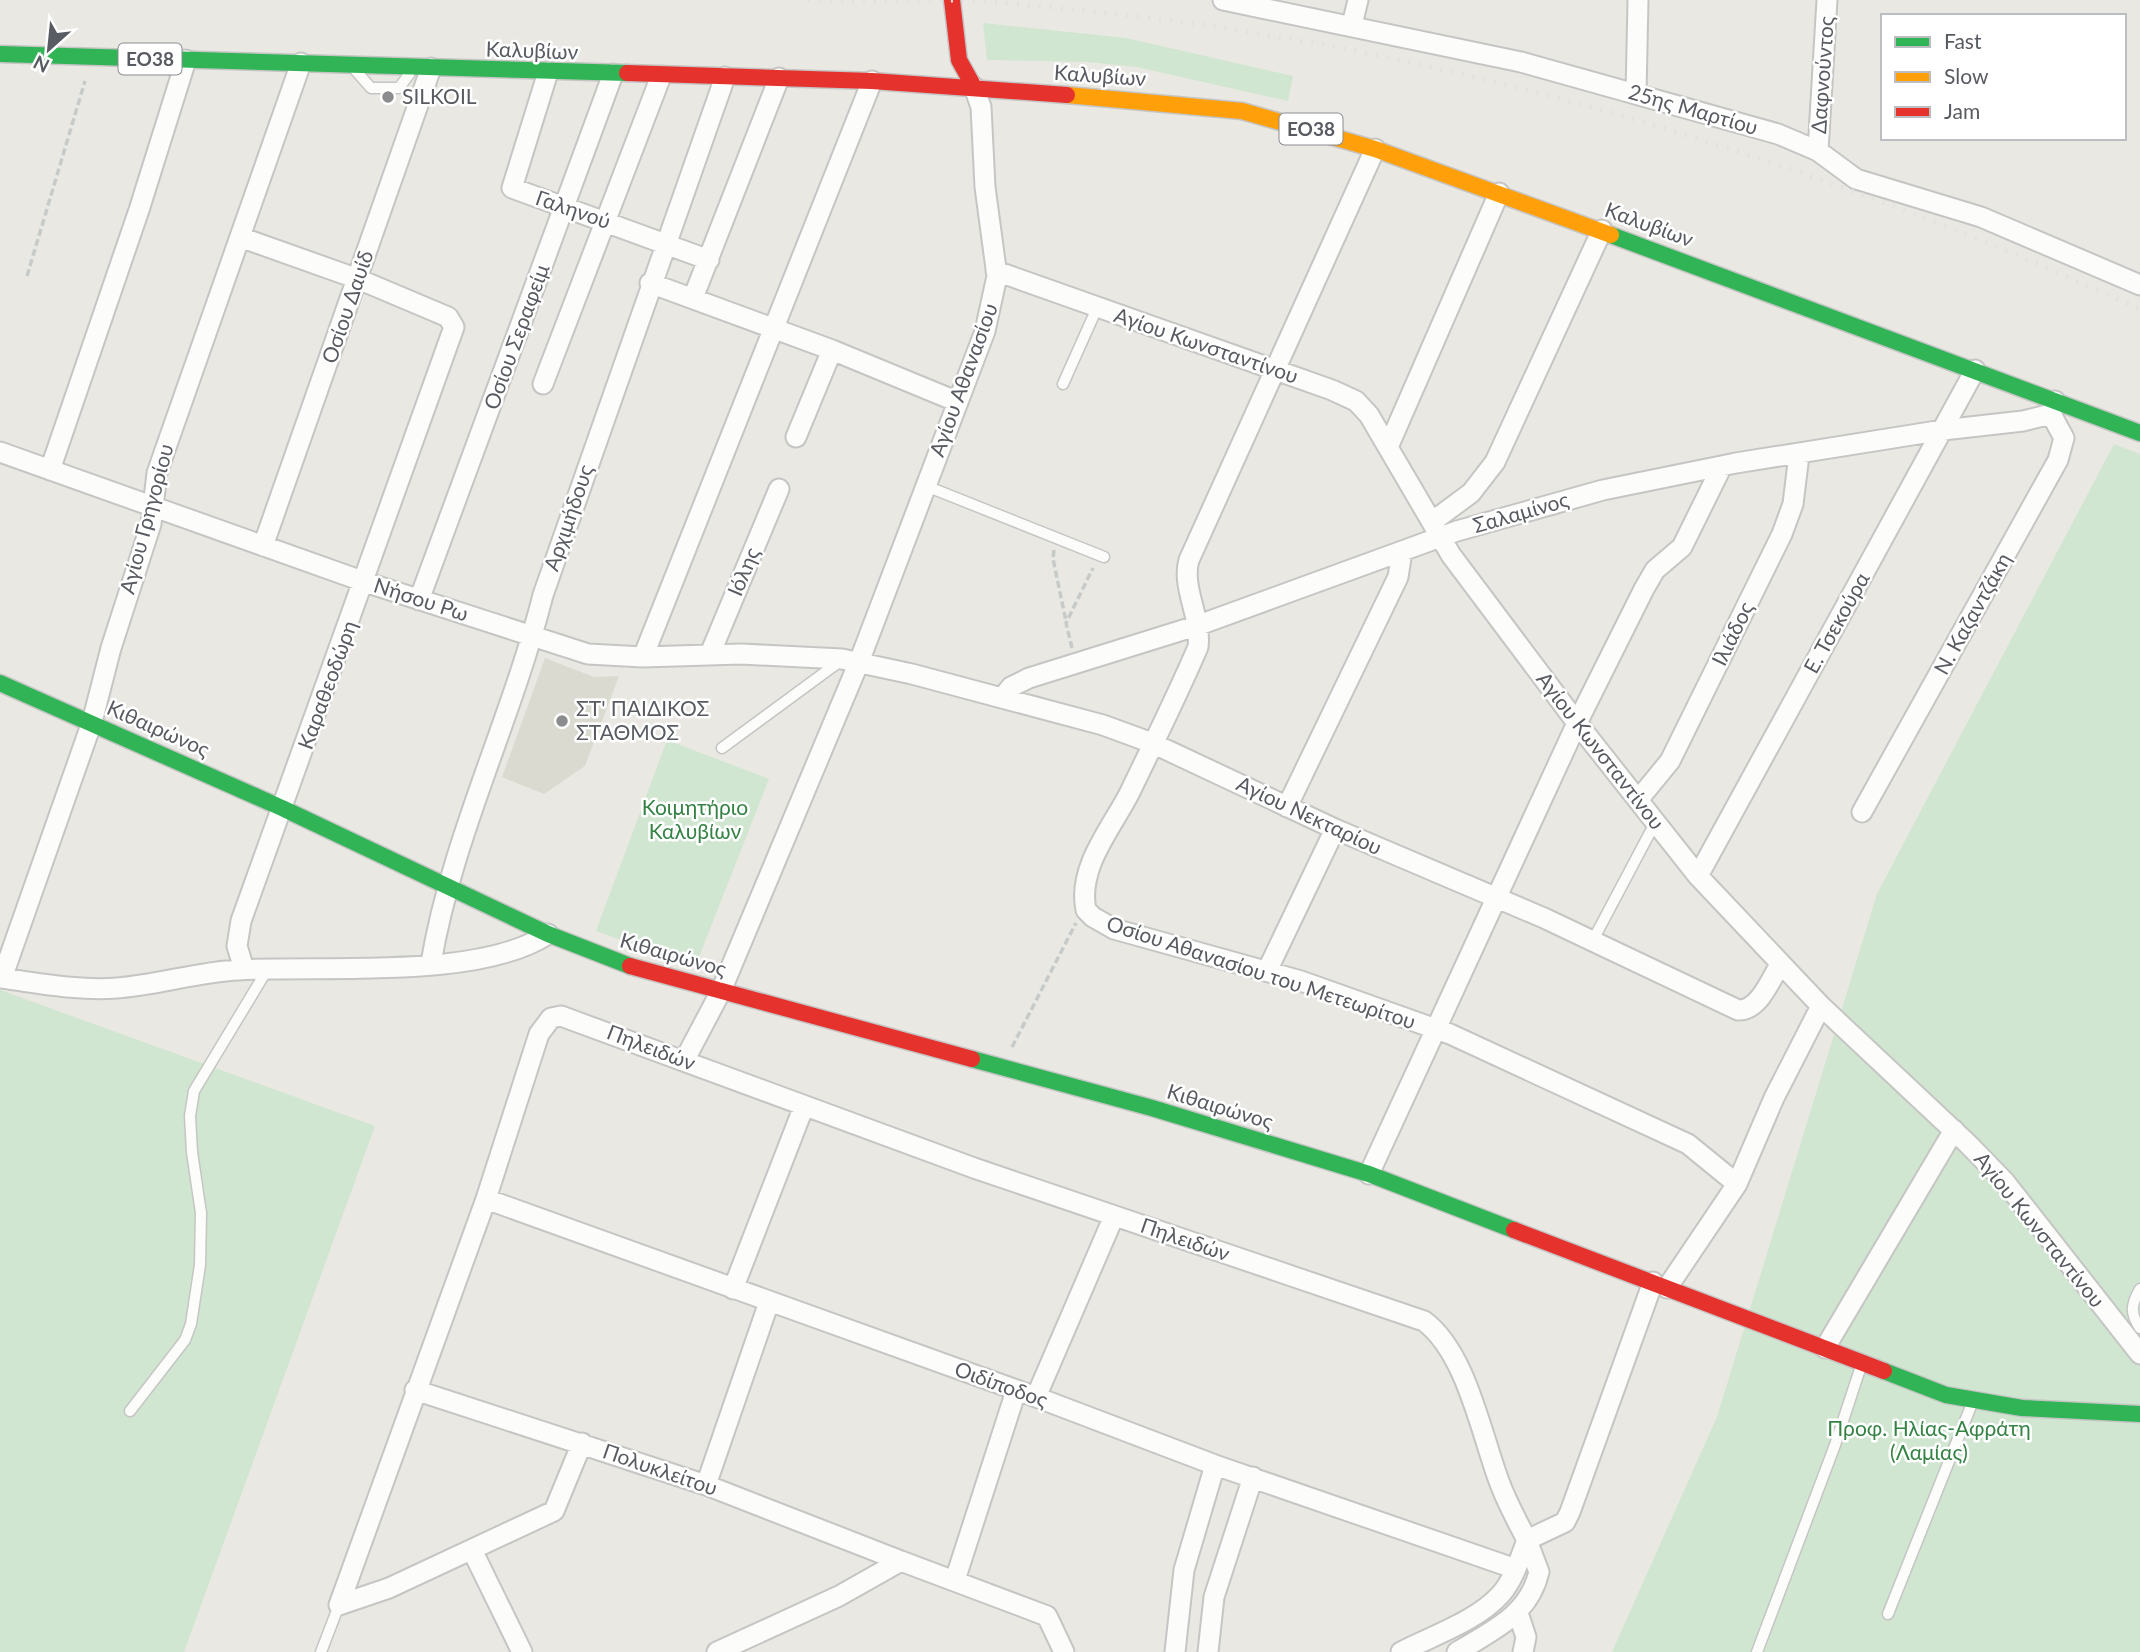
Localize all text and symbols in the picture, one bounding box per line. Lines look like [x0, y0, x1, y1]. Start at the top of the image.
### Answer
north arrow [14, 14, 84, 84]
legend [1881, 14, 2126, 140]
street label: Δαφνούντος [1805, 15, 1838, 134]
text: Fast [1944, 28, 1982, 53]
street label: Καλυβίων [485, 35, 579, 64]
road number: ΕΟ38 [118, 44, 182, 74]
text: N [29, 51, 53, 78]
street label: Καλυβίων [1053, 59, 1147, 90]
text: Slow [1944, 63, 1989, 88]
street label: 25ης Μαρτίου [1626, 78, 1761, 139]
place label: SILKOIL [402, 83, 477, 108]
marker: SILKOIL [380, 89, 396, 105]
text: Jam [1944, 98, 1980, 123]
road number: ΕΟ38 [1280, 113, 1342, 144]
street label: Γαληνού [533, 184, 614, 233]
street label: Καλυβίων [1602, 196, 1697, 251]
street label: Οσίου Δαυίδ [316, 247, 378, 366]
street label: Οσίου Σεραφείμ [478, 260, 554, 413]
street label: Αγίου Αθανασίου [923, 299, 1002, 460]
street label: Αγίου Κωνσταντίνου [1111, 301, 1302, 388]
street label: Αγίου Γρηγορίου [114, 441, 178, 596]
street label: Αρχιμήδους [538, 461, 597, 574]
street label: Σαλαμίνος [1470, 486, 1571, 537]
street label: Ιόλης [721, 543, 764, 599]
street label: Ν. Καζαντζάκη [1928, 548, 2015, 678]
street label: Ε. Τσεκούρα [1798, 567, 1874, 677]
street label: Νήσου Ρω [371, 572, 472, 626]
street label: Ιλιάδος [1706, 597, 1758, 669]
street label: Καραθεοδώρη [292, 617, 361, 752]
street label: Αγίου Κωνσταντίνου [1532, 666, 1670, 834]
street label: Κιθαιρώνος [104, 694, 214, 761]
place label: ΣΤ' ΠΑΙΔΙΚΟΣ ΣΤΑΘΜΟΣ [576, 695, 709, 744]
marker: ΣΤ' ΠΑΙΔΙΚΟΣ ΣΤΑΘΜΟΣ [554, 713, 570, 729]
street label: Αγίου Νεκταρίου [1233, 770, 1386, 859]
park label: Κοιμητήριο Καλυβίων [642, 794, 748, 843]
street label: Οσίου Αθανασίου του Μετεωρίτου [1104, 910, 1419, 1033]
street label: Κιθαιρώνος [617, 926, 730, 981]
street label: Πηλειδών [604, 1018, 699, 1075]
street label: Κιθαιρώνος [1164, 1078, 1277, 1134]
street label: Αγίου Κωνσταντίνου [1970, 1146, 2111, 1312]
street label: Πηλειδών [1138, 1212, 1234, 1266]
street label: Οιδίποδος [952, 1355, 1052, 1412]
park label: Προφ. Ηλίας-Αφράτη (Λαμίας) [1827, 1415, 2031, 1464]
street label: Πολυκλείτου [600, 1437, 721, 1500]

